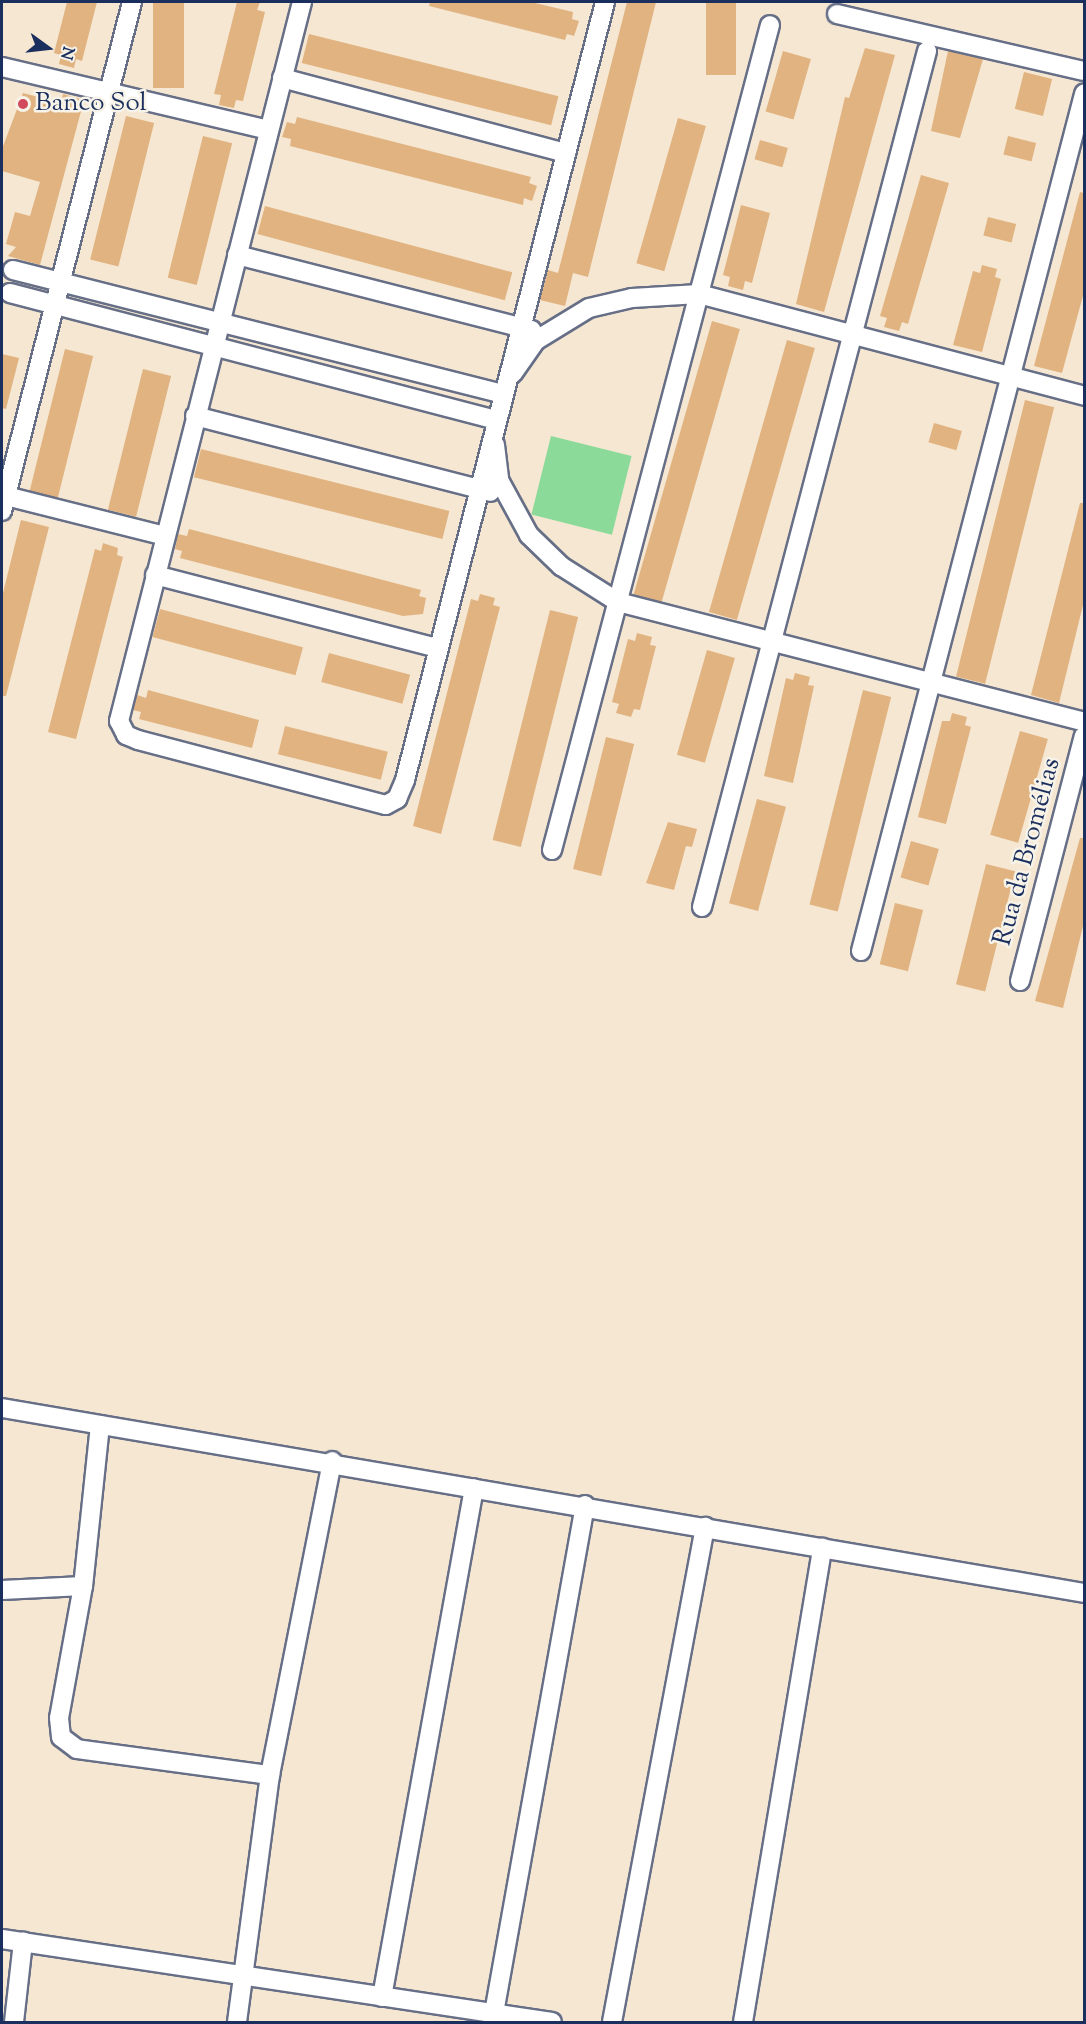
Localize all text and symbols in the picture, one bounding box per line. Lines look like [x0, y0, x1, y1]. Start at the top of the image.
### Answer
north arrow [18, 18, 78, 78]
text: N [53, 44, 79, 62]
place label: Banco Sol [35, 88, 147, 120]
marker: Banco Sol [16, 97, 30, 111]
street label: Rua da Bromélias [988, 755, 1068, 949]

